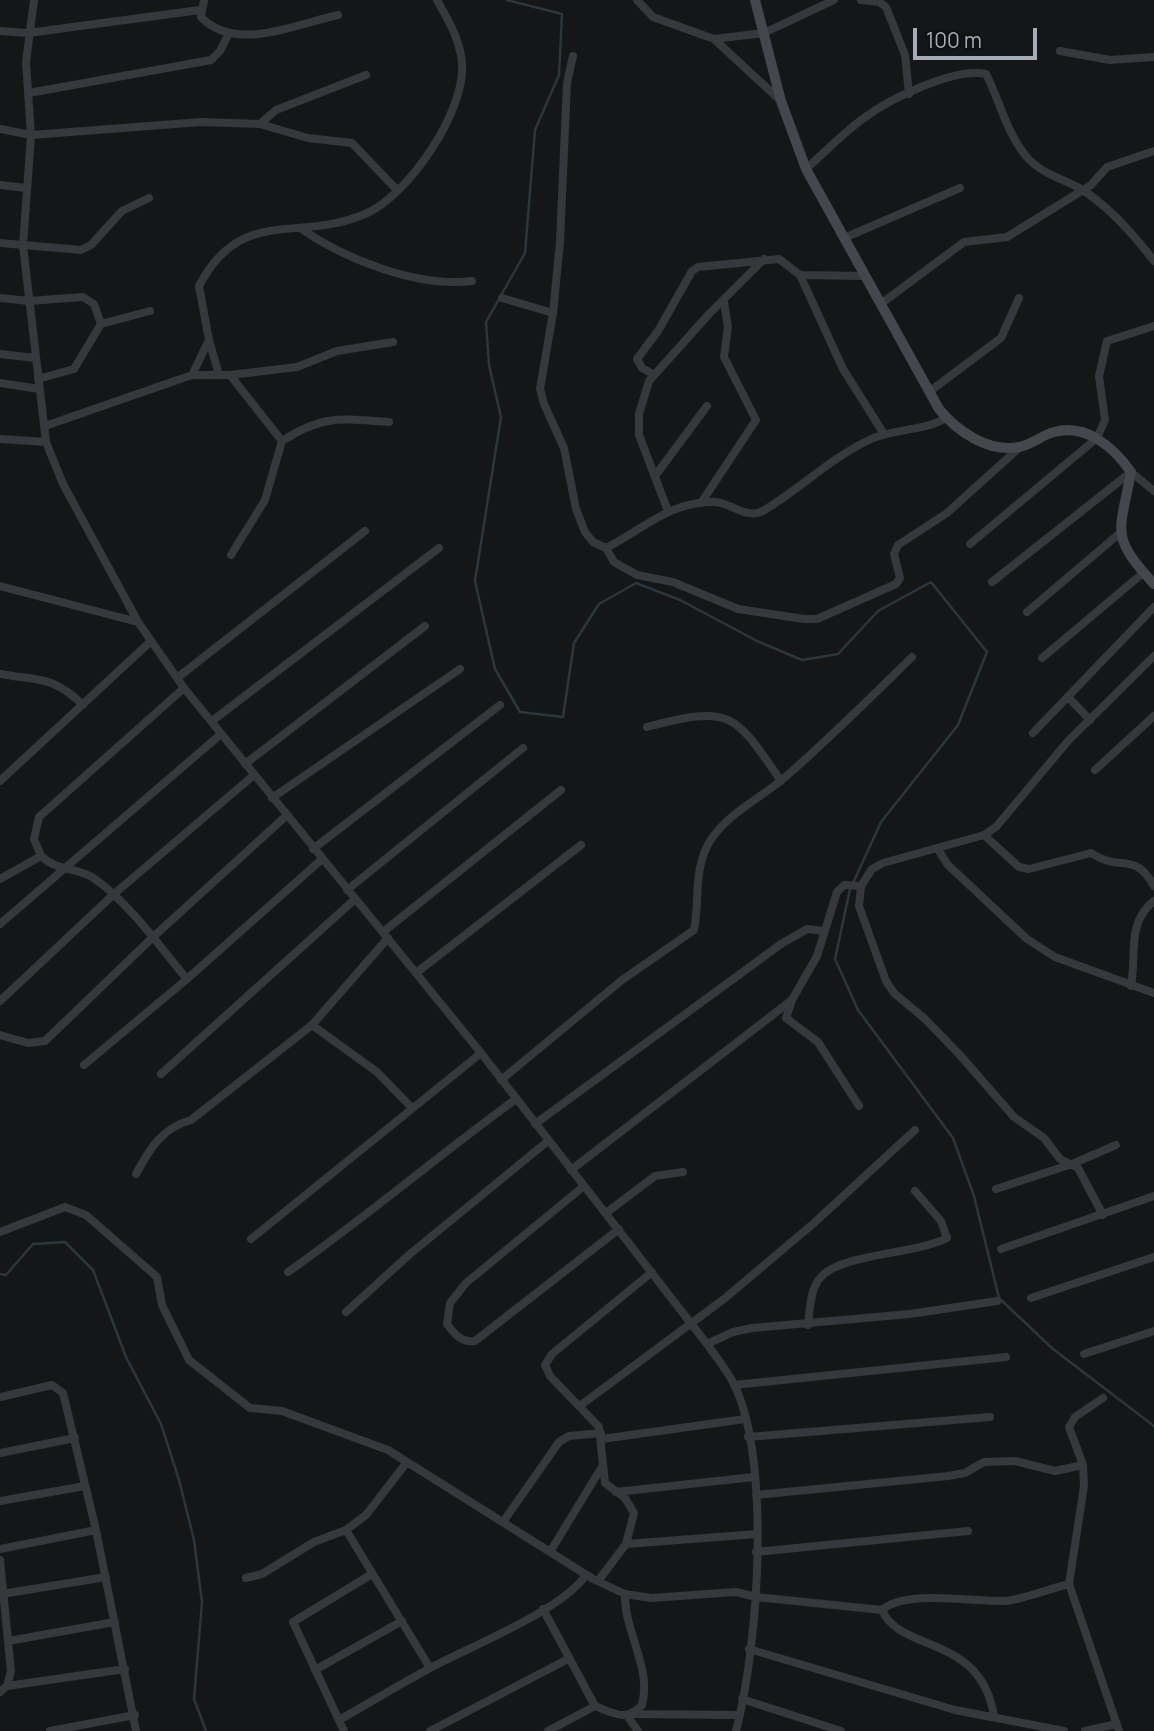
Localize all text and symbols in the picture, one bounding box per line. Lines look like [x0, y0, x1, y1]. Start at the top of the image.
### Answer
scale bar [916, 14, 1040, 58]
text: 100 m [926, 26, 982, 54]

